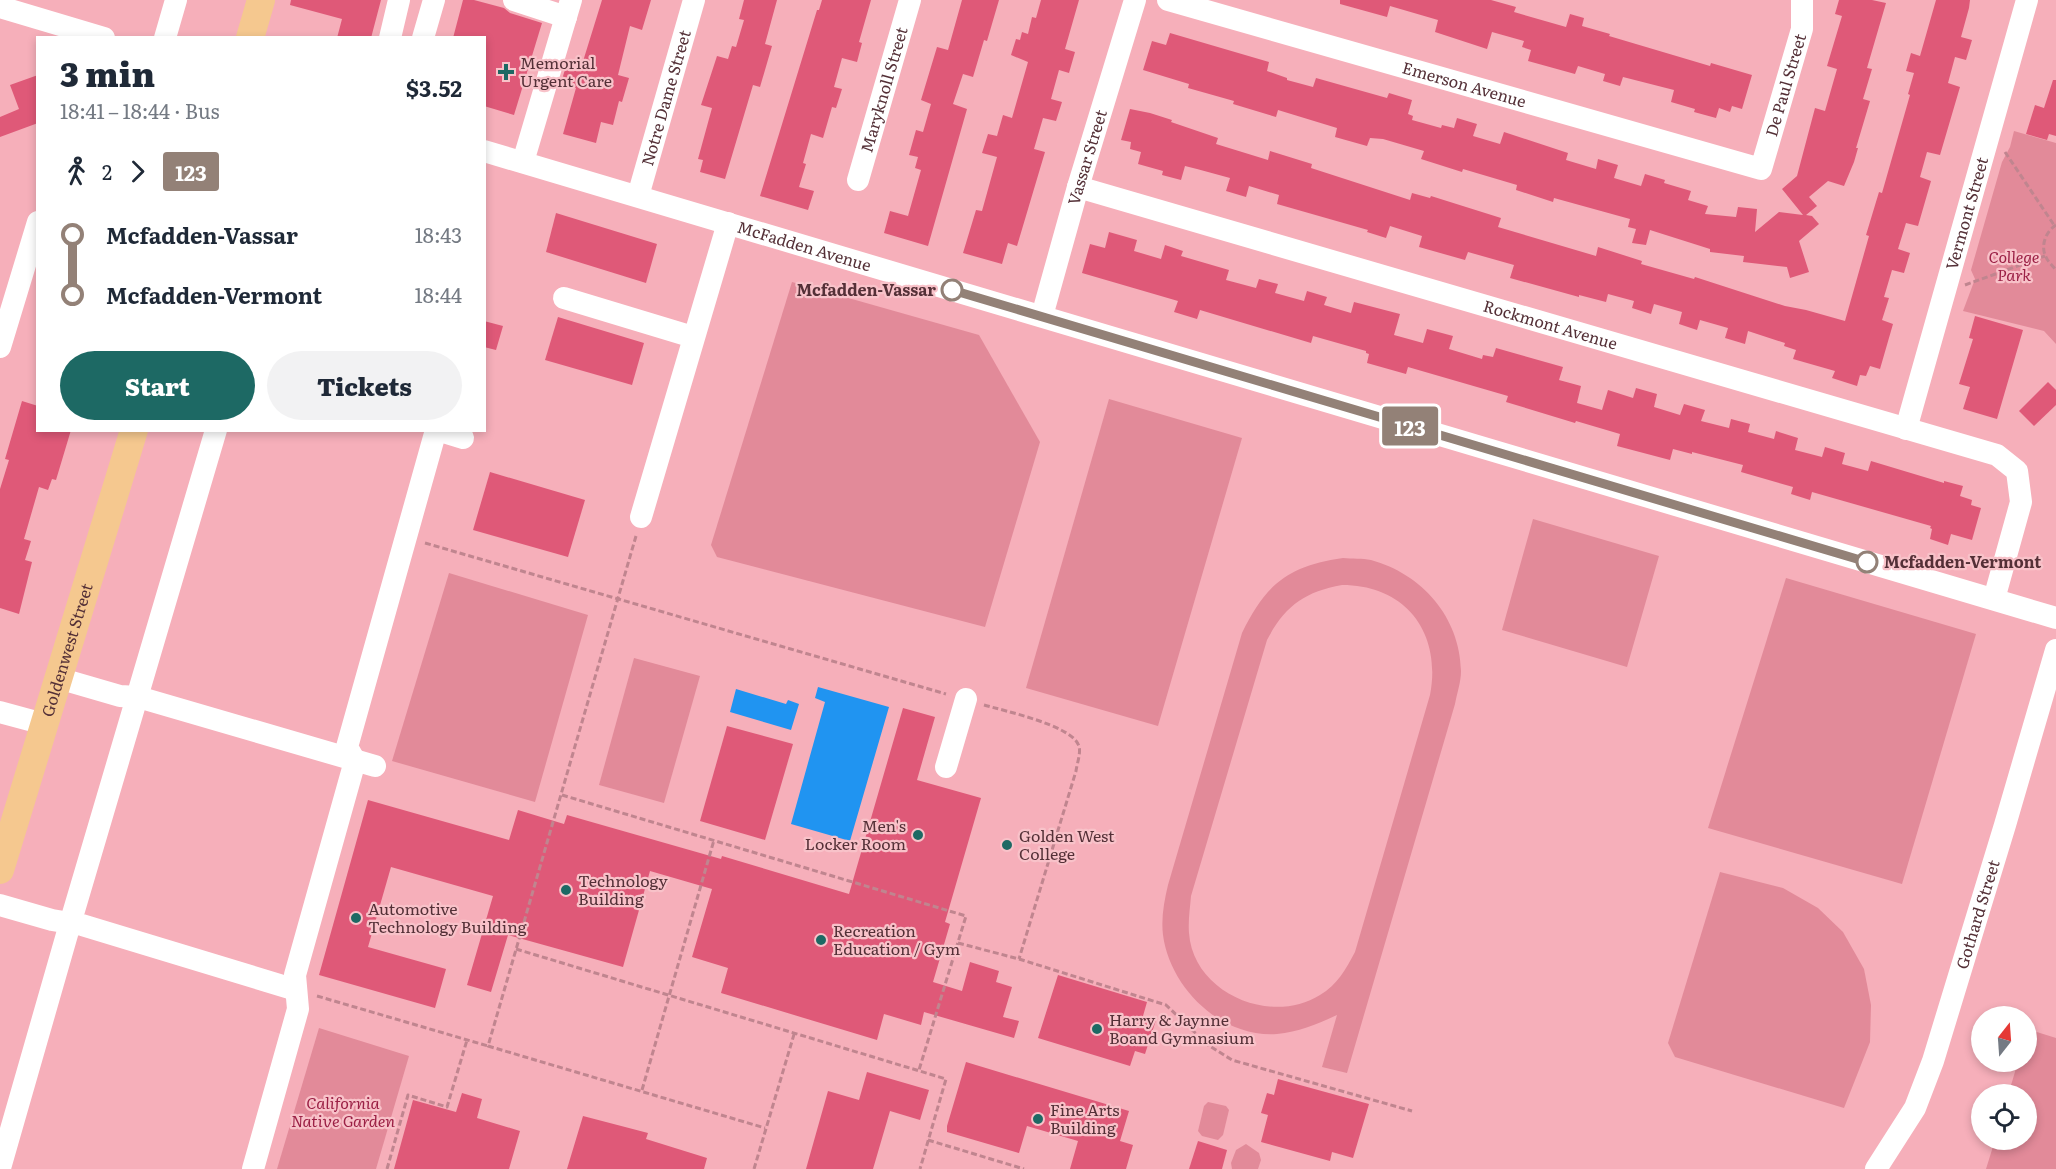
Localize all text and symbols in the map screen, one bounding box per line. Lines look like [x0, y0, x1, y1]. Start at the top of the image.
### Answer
street label: Maryknoll Street [854, 23, 913, 155]
street label: Notre Dame Street [634, 26, 696, 168]
street label: De Paul Street [1758, 30, 1811, 139]
text: 3 min [60, 48, 155, 97]
place label: Memorial Urgent Care [520, 50, 612, 92]
street label: Emerson Avenue [1400, 54, 1529, 113]
marker: Memorial Urgent Care [497, 63, 515, 81]
text: $3.52 [406, 71, 462, 104]
text: 18:41 – 18:44 · Bus [60, 95, 220, 125]
street label: Vassar Street [1061, 106, 1112, 208]
street label: Vermont Street [1939, 153, 1993, 272]
icon: walk [60, 155, 93, 188]
icon: forward [121, 155, 154, 188]
text: 2 [102, 156, 112, 186]
text: 123 [175, 156, 207, 187]
street label: McFadden Avenue [734, 214, 874, 276]
text: Mcfadden-Vassar [106, 218, 298, 251]
text: 18:43 [415, 219, 462, 249]
park label: College Park [1989, 244, 2039, 286]
place label: Mcfadden-Vassar [796, 277, 936, 301]
text: Mcfadden-Vermont [106, 278, 322, 311]
text: 18:44 [415, 279, 462, 309]
marker: Mcfadden-Vassar [941, 279, 963, 301]
street label: Rockmont Avenue [1481, 293, 1621, 355]
button: Start [60, 351, 255, 420]
button: Tickets [267, 351, 462, 420]
line badge: 123 [1376, 406, 1444, 446]
text: 123 [1394, 411, 1426, 442]
place label: Mcfadden-Vermont [1884, 549, 2041, 573]
marker: Mcfadden-Vermont [1856, 551, 1878, 573]
street label: Goldenwest Street [34, 579, 98, 719]
place label: Men's Locker Room [805, 813, 906, 855]
place label: Golden West College [1019, 823, 1115, 865]
marker: Men's Locker Room [911, 828, 925, 842]
marker: Golden West College [1000, 838, 1014, 852]
street label: Gothard Street [1949, 856, 2005, 972]
place label: Technology Building [578, 868, 668, 910]
marker: Technology Building [559, 883, 573, 897]
place label: Automotive Technology Building [368, 896, 527, 938]
marker: Automotive Technology Building [349, 911, 363, 925]
place label: Recreation Education / Gym [833, 918, 961, 960]
marker: Recreation Education / Gym [814, 933, 828, 947]
north arrow [1971, 1006, 2037, 1072]
map controls [1971, 1006, 2037, 1150]
place label: Harry & Jaynne Boand Gymnasium [1109, 1007, 1255, 1049]
marker: Harry & Jaynne Boand Gymnasium [1090, 1022, 1104, 1036]
button: locate [1971, 1084, 2037, 1150]
park label: California Native Garden [291, 1090, 395, 1132]
place label: Fine Arts Building [1050, 1097, 1119, 1139]
marker: Fine Arts Building [1031, 1112, 1045, 1126]

